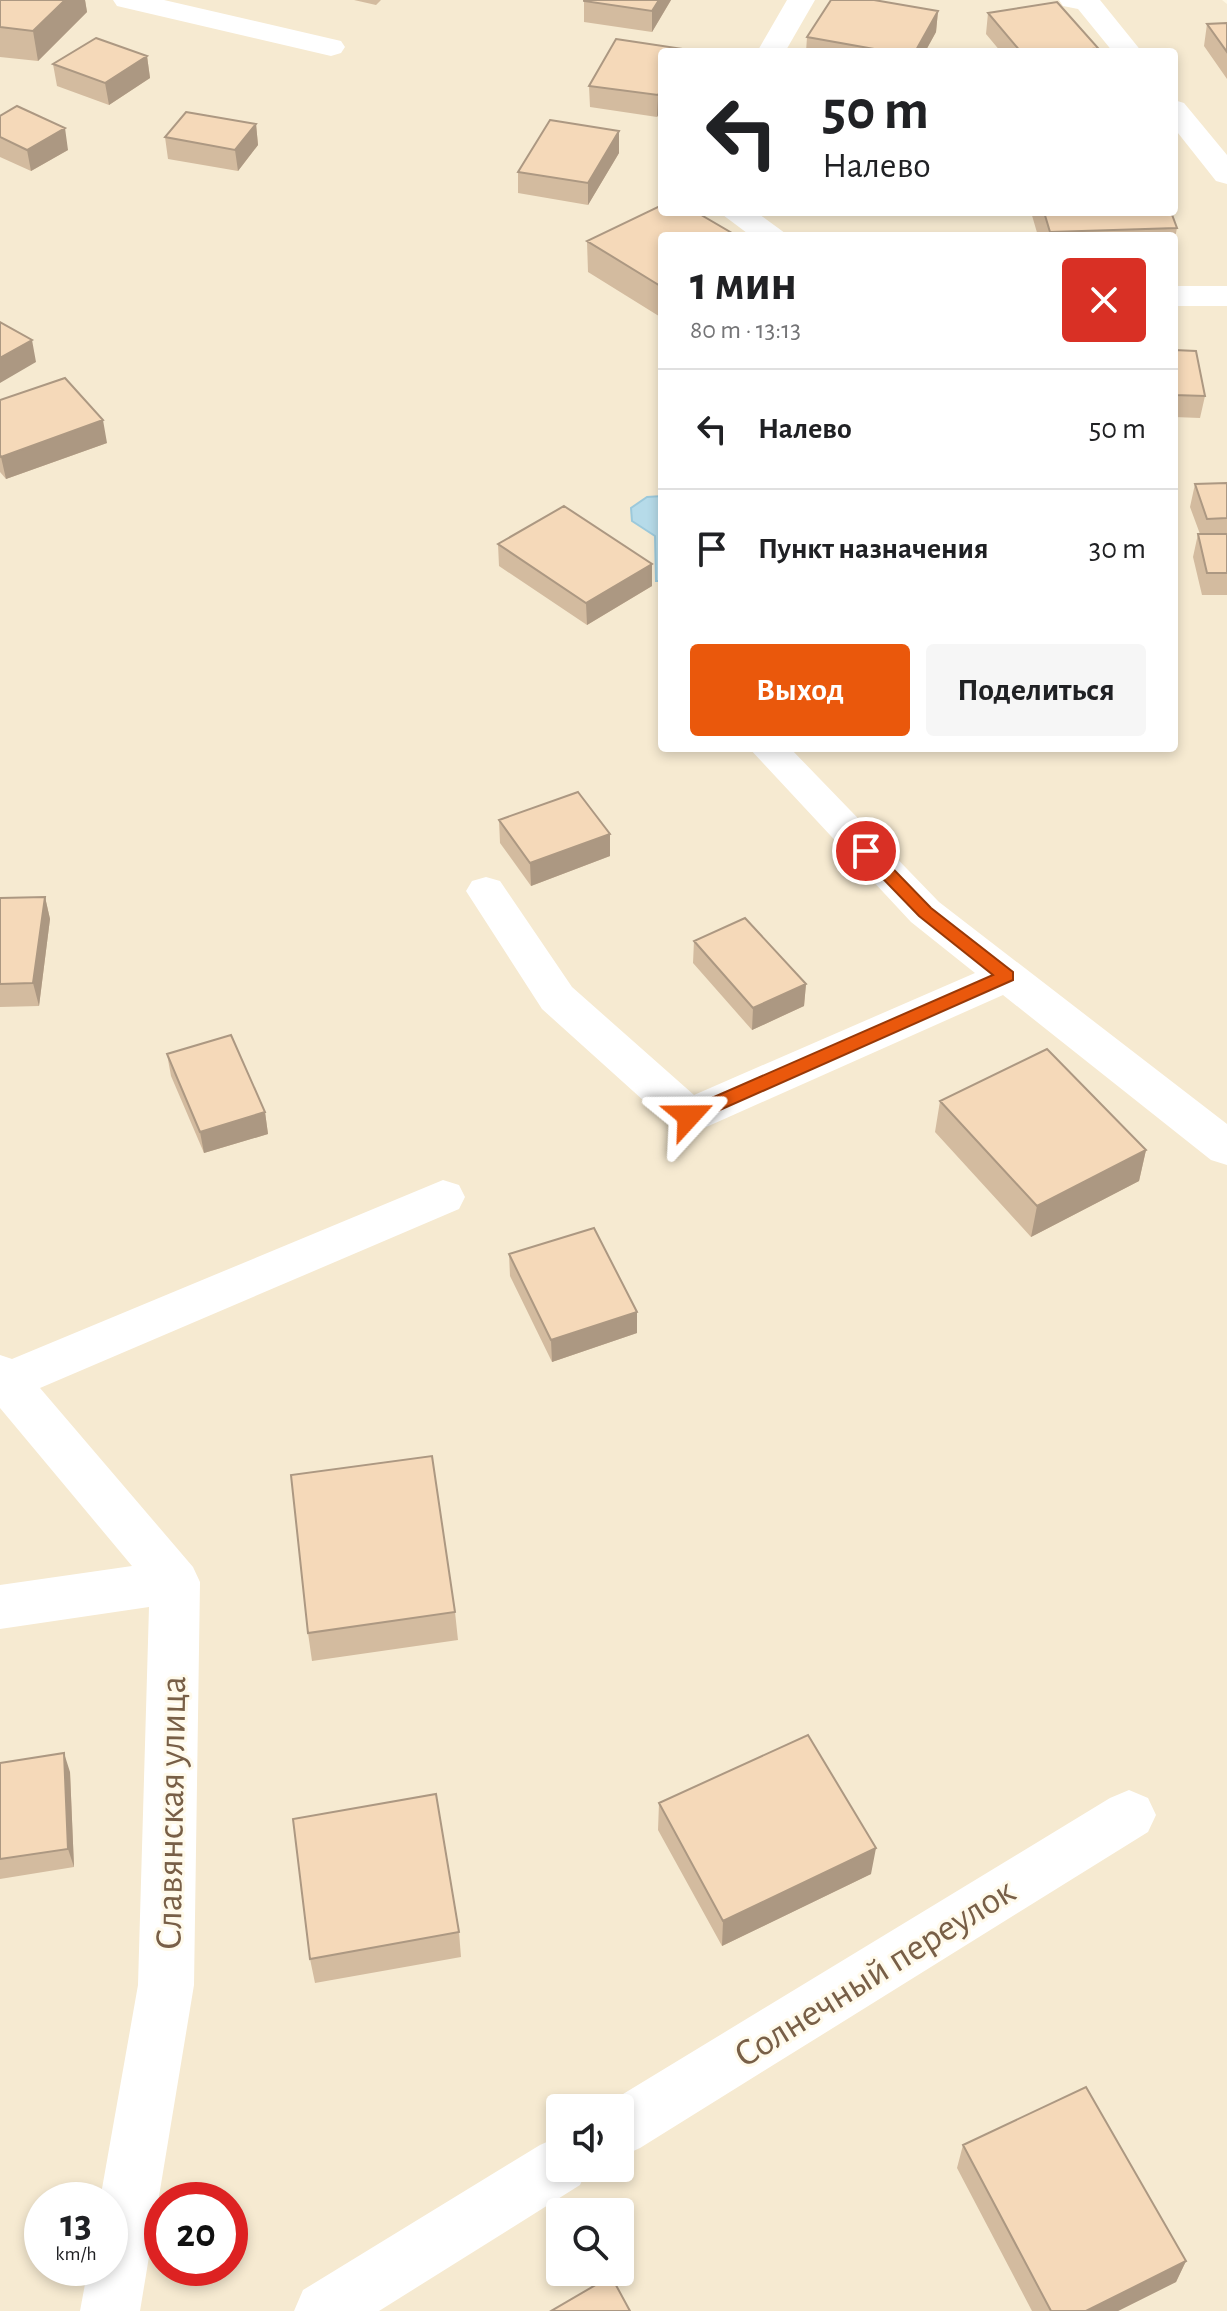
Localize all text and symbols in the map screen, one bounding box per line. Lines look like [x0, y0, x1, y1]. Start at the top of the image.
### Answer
icon: left [690, 80, 794, 184]
text: 50 m [822, 83, 929, 139]
text: Налево [822, 148, 931, 184]
button: close [1062, 258, 1146, 342]
text: 1 мин [690, 261, 797, 309]
text: 80 m · 13:13 [690, 317, 801, 343]
icon: left [690, 407, 734, 451]
text: Налево [758, 414, 852, 444]
text: 50 m [1089, 414, 1146, 444]
icon: arrive [690, 527, 734, 571]
text: Пункт назначения [758, 534, 989, 564]
text: 30 m [1089, 534, 1146, 564]
button: Выход [690, 644, 910, 736]
button: Поделиться [926, 644, 1146, 736]
pin [832, 817, 900, 885]
icon: arrive [844, 829, 888, 873]
position arrow [647, 1074, 731, 1158]
street label: Славянская улица [151, 1676, 193, 1950]
street label: Солнечный переулок [728, 1872, 1022, 2075]
map controls [546, 2094, 634, 2286]
button: sound [546, 2094, 634, 2182]
speed limit sign: 20 [144, 2182, 248, 2286]
button: search [546, 2198, 634, 2286]
text: 13 [60, 2204, 92, 2244]
text: km/h [55, 2244, 97, 2264]

